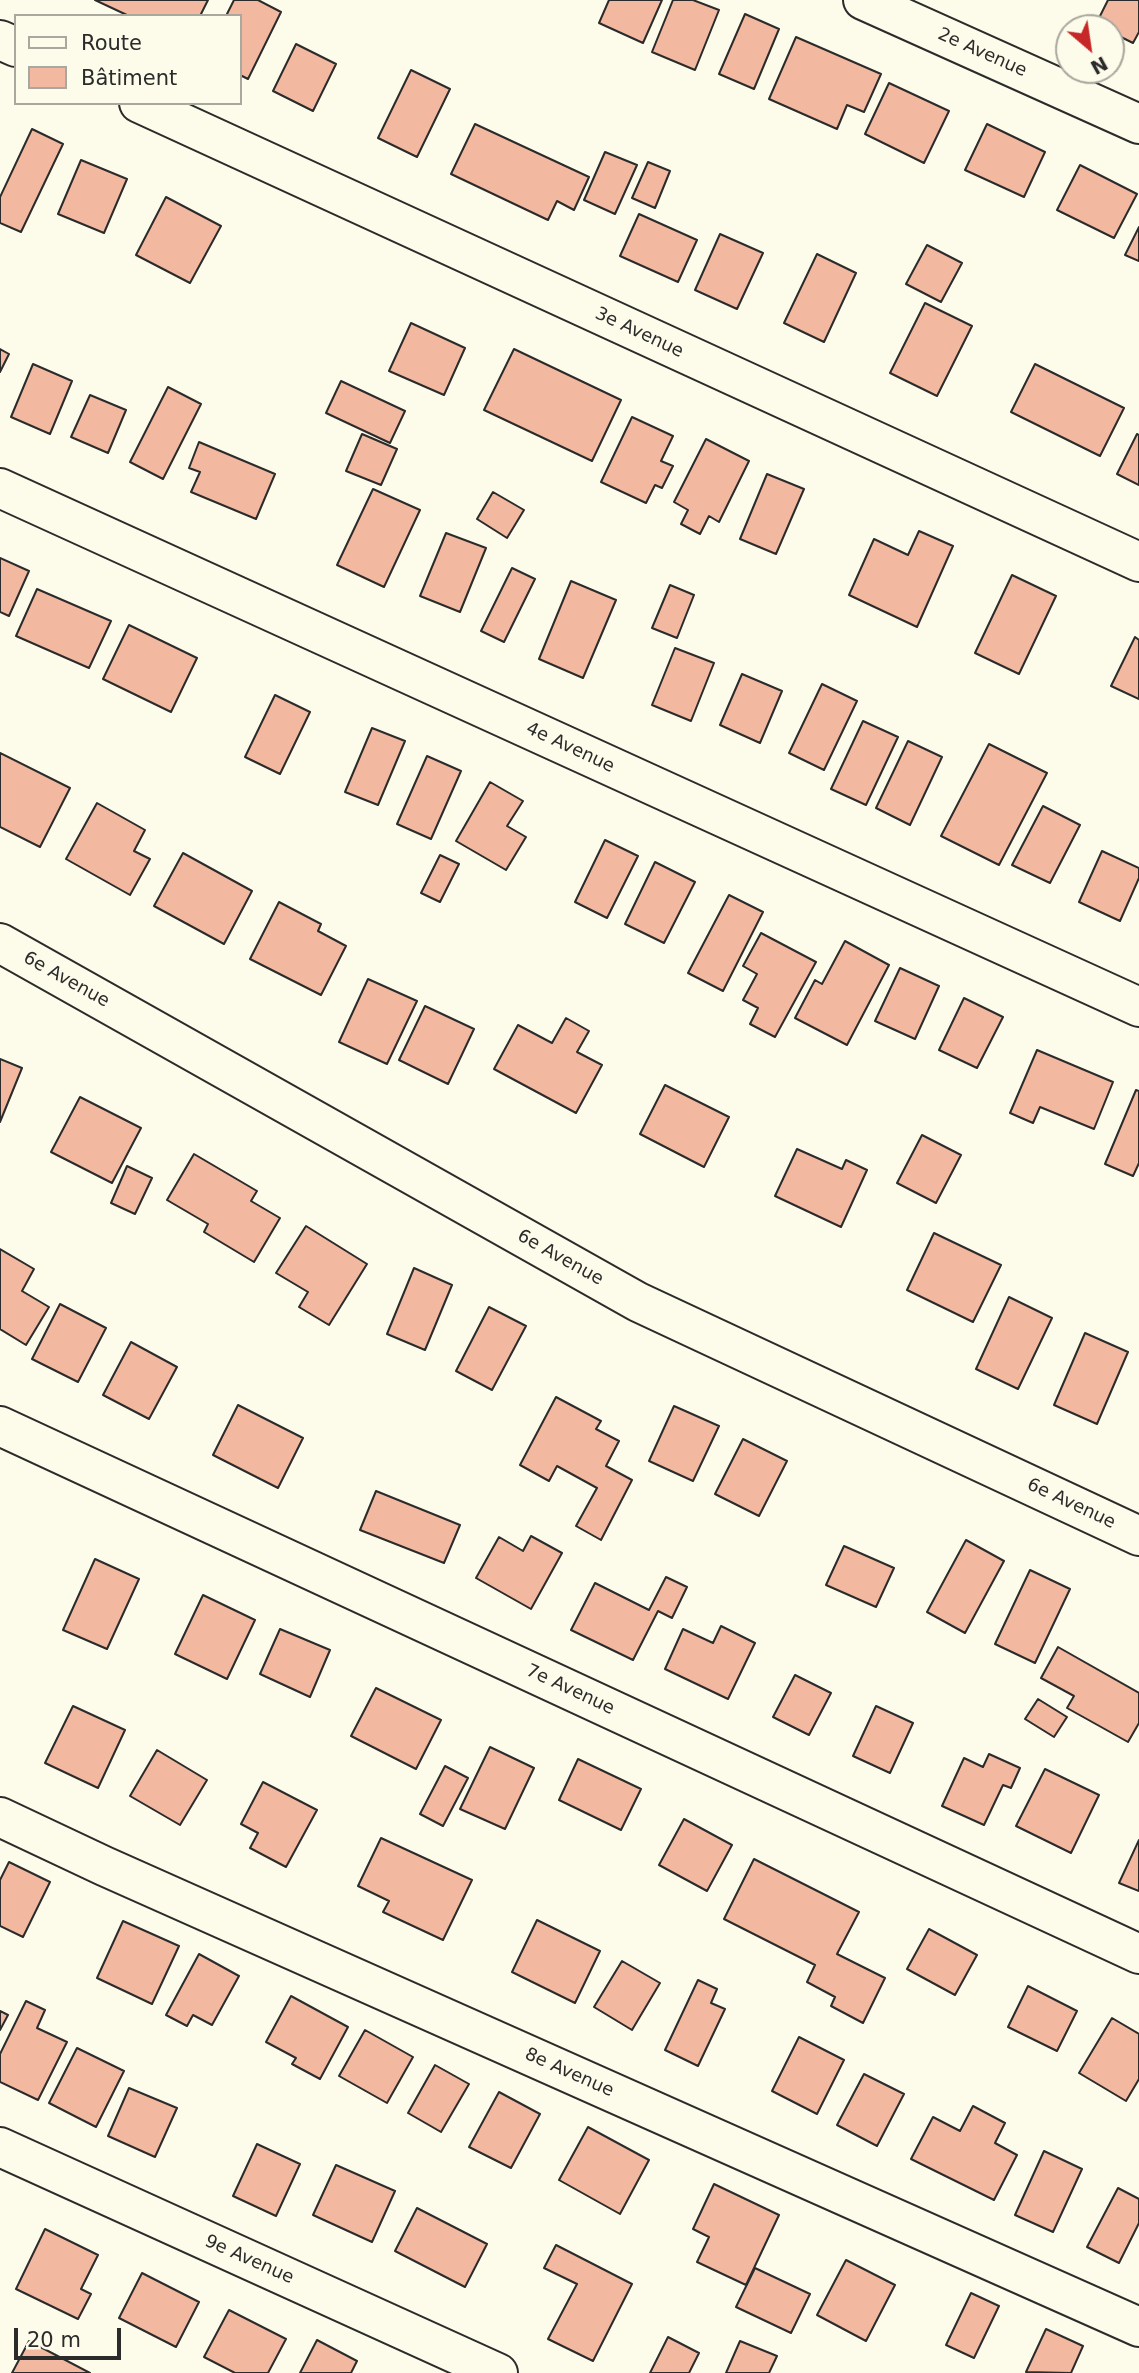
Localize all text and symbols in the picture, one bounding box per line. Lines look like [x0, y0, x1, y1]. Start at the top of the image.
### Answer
legend [14, 14, 242, 105]
north arrow [1055, 14, 1125, 84]
street label: 2e Avenue [934, 24, 1030, 82]
text: Route [81, 31, 142, 55]
text: N [1087, 52, 1112, 79]
text: Bâtiment [81, 66, 177, 90]
street label: 3e Avenue [591, 303, 687, 363]
street label: 4e Avenue [522, 718, 618, 778]
street label: 6e Avenue [19, 947, 113, 1013]
street label: 6e Avenue [513, 1225, 607, 1291]
street label: 6e Avenue [1023, 1474, 1119, 1534]
street label: 7e Avenue [522, 1660, 618, 1720]
street label: 8e Avenue [521, 2044, 617, 2102]
street label: 9e Avenue [201, 2231, 297, 2289]
scale bar [18, 2314, 124, 2358]
text: 20 m [27, 2328, 81, 2352]

